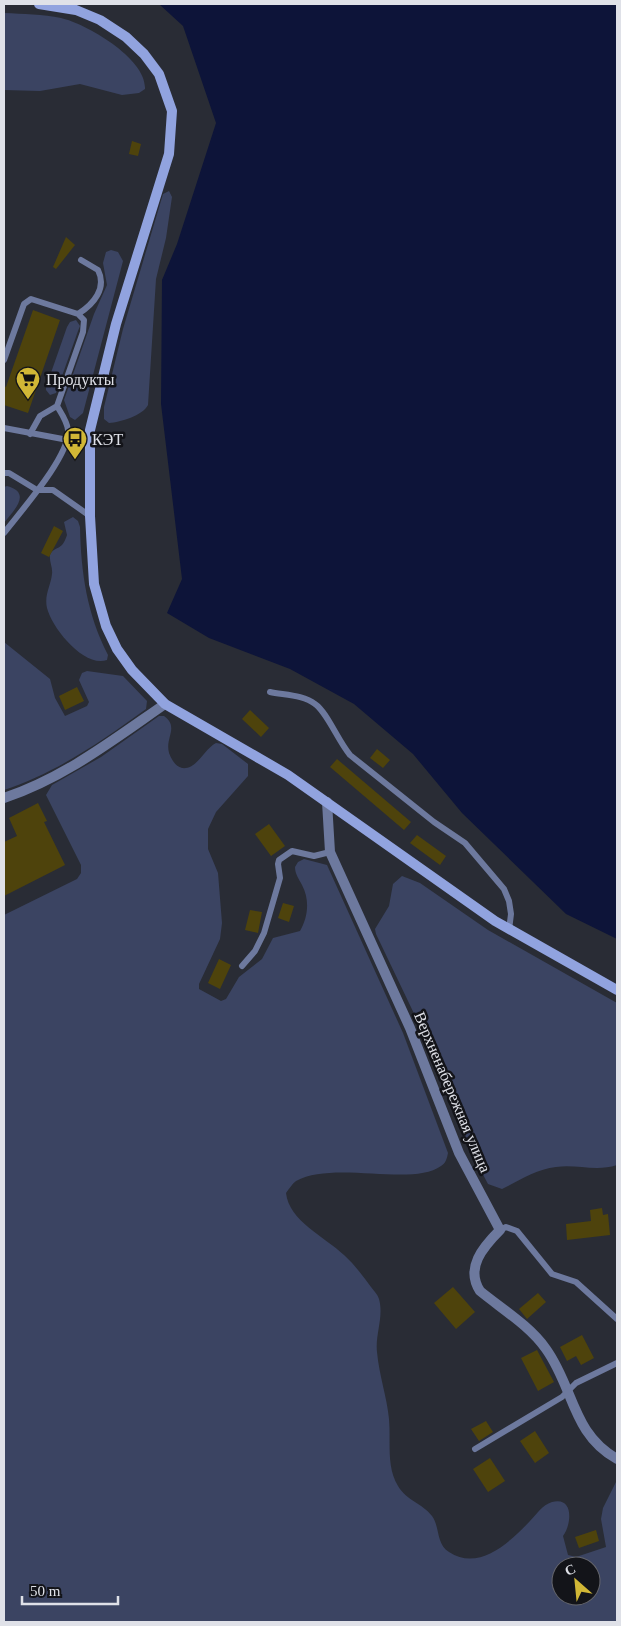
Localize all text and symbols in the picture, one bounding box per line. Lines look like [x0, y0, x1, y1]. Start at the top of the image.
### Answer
supermarket icon: Продукты [15, 366, 41, 400]
place label: Продукты [46, 371, 115, 389]
bus stop icon: КЭТ [62, 426, 88, 460]
place label: КЭТ [92, 431, 123, 448]
street label: Верхненабережная улица [410, 1009, 494, 1175]
north arrow [551, 1556, 601, 1606]
text: С [562, 1561, 578, 1579]
scale bar [22, 1574, 119, 1606]
text: 50 m [30, 1583, 61, 1599]

